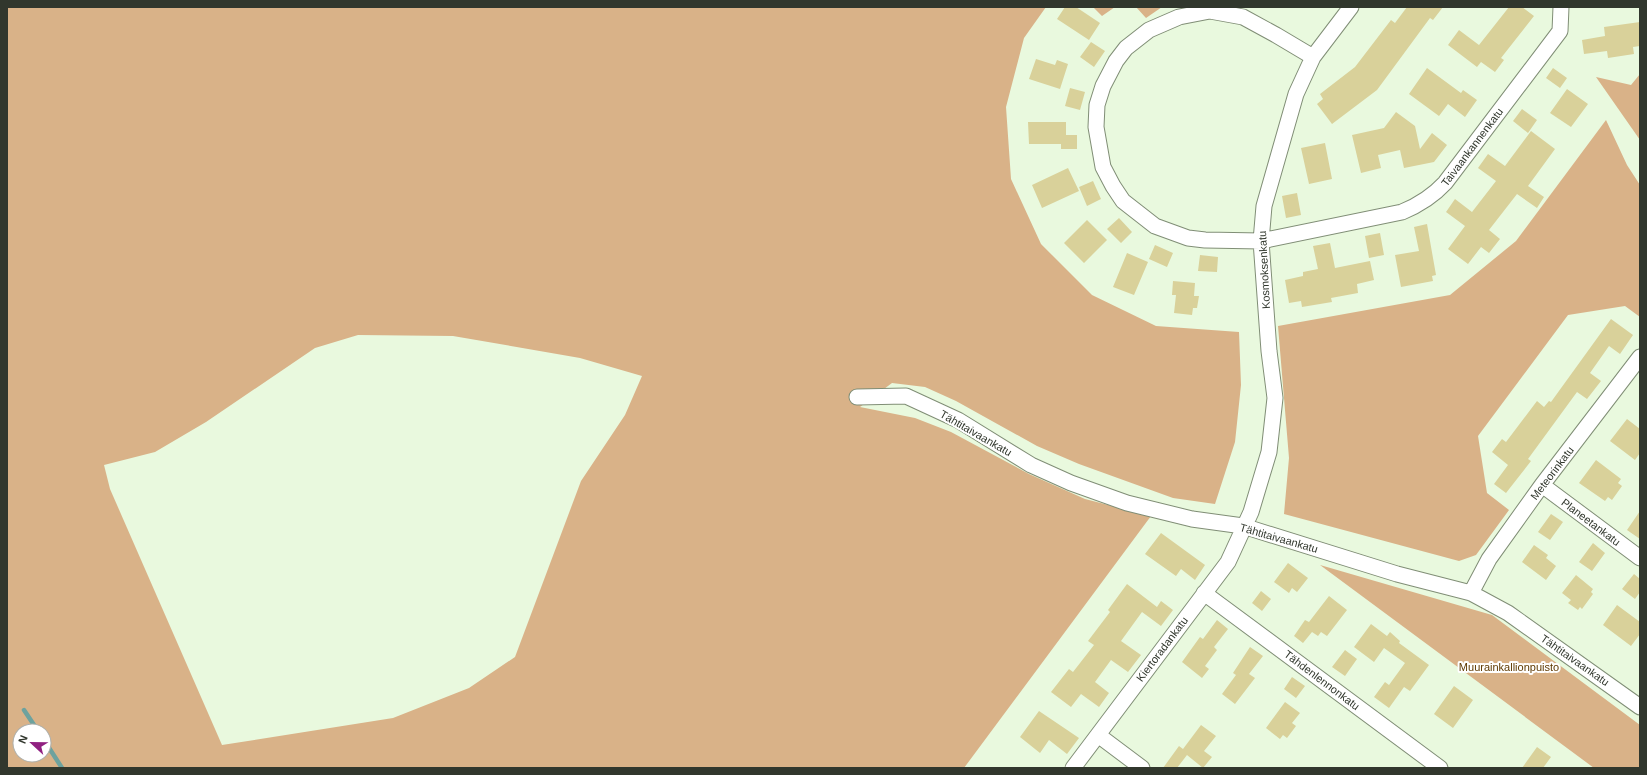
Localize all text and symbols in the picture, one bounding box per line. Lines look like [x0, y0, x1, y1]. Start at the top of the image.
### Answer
street label: Taivaankannenkatu [1439, 106, 1505, 188]
street label: Kosmoksenkatu [1256, 231, 1272, 309]
street label: Tähtitaivaankatu [938, 408, 1014, 458]
street label: Meteorinkatu [1528, 444, 1576, 502]
street label: Planeetankatu [1559, 496, 1623, 548]
street label: Tähtitaivaankatu [1239, 521, 1319, 555]
street label: Kiertoradankatu [1134, 614, 1190, 684]
street label: Tähtitaivaankatu [1538, 632, 1612, 688]
street label: Tähdenlennonkatu [1282, 648, 1362, 712]
park label: Muurainkallionpuisto [1459, 661, 1559, 673]
north arrow [12, 723, 52, 763]
text: N [16, 733, 30, 745]

